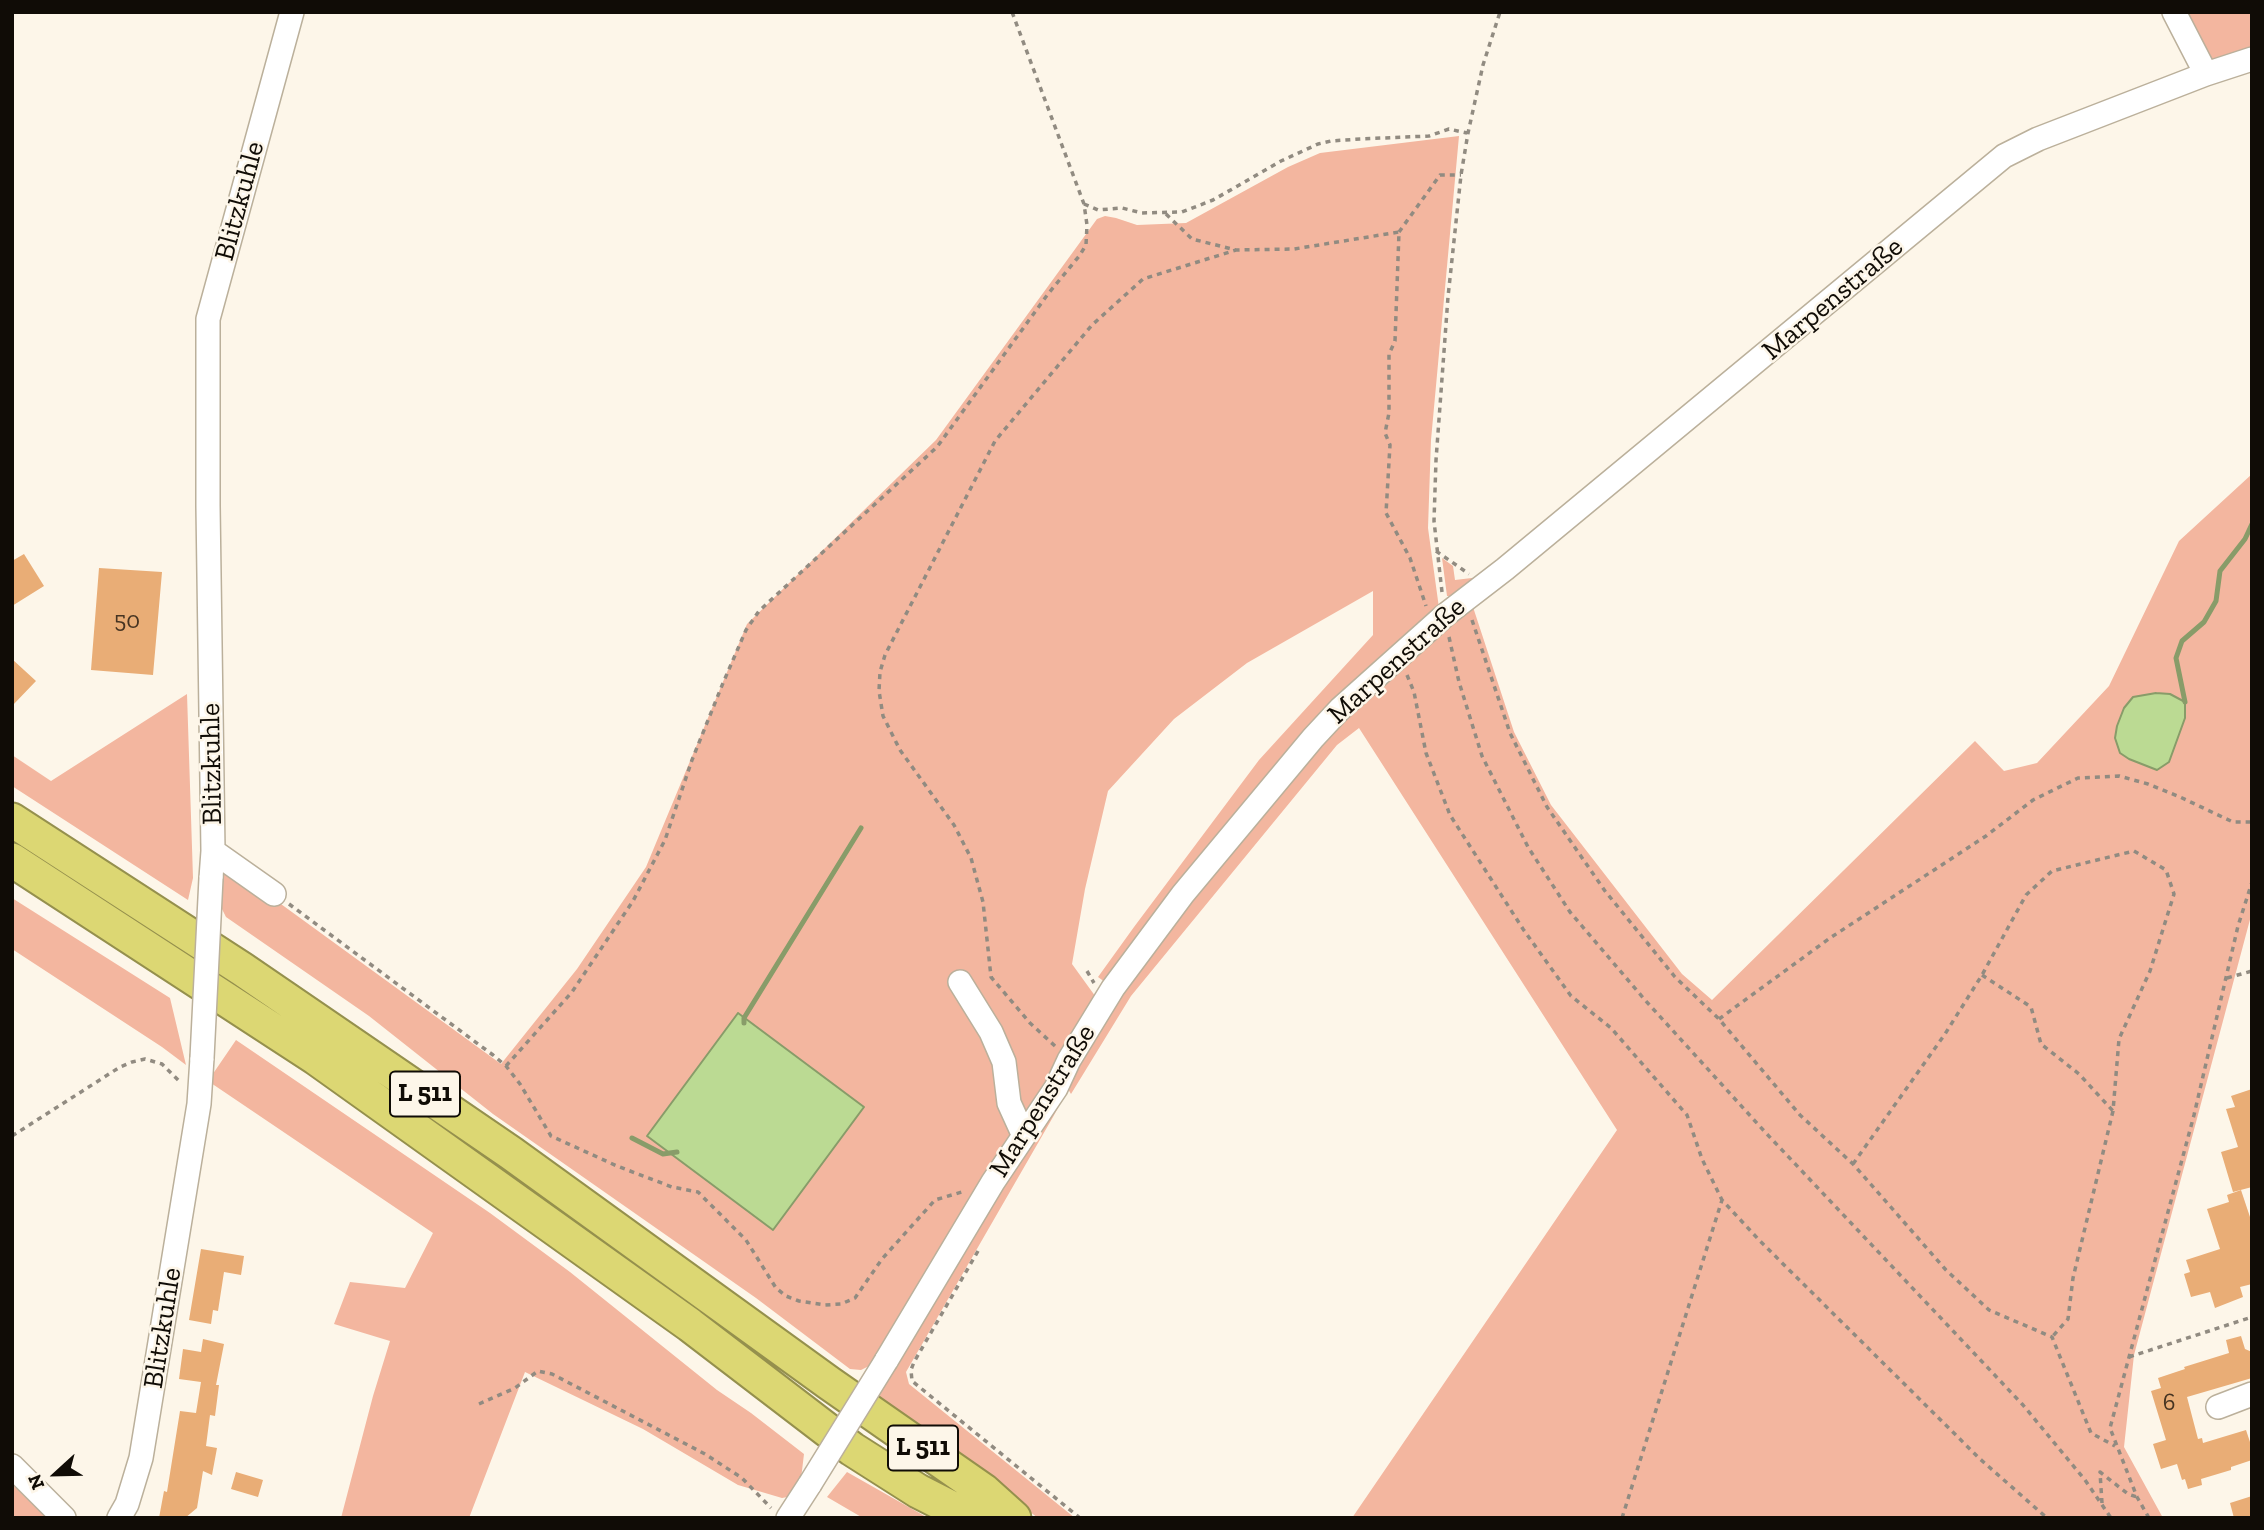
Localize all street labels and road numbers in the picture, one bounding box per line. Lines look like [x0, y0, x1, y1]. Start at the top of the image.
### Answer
street label: Blitzkuhle [208, 138, 272, 264]
street label: Marpenstraße [1756, 230, 1910, 368]
street label: Marpenstraße [1321, 590, 1473, 732]
street label: Blitzkuhle [194, 703, 230, 825]
street label: Marpenstraße [983, 1018, 1103, 1184]
road number: L 511 [390, 1072, 460, 1116]
street label: Blitzkuhle [137, 1265, 189, 1391]
road number: L 511 [888, 1426, 958, 1470]

